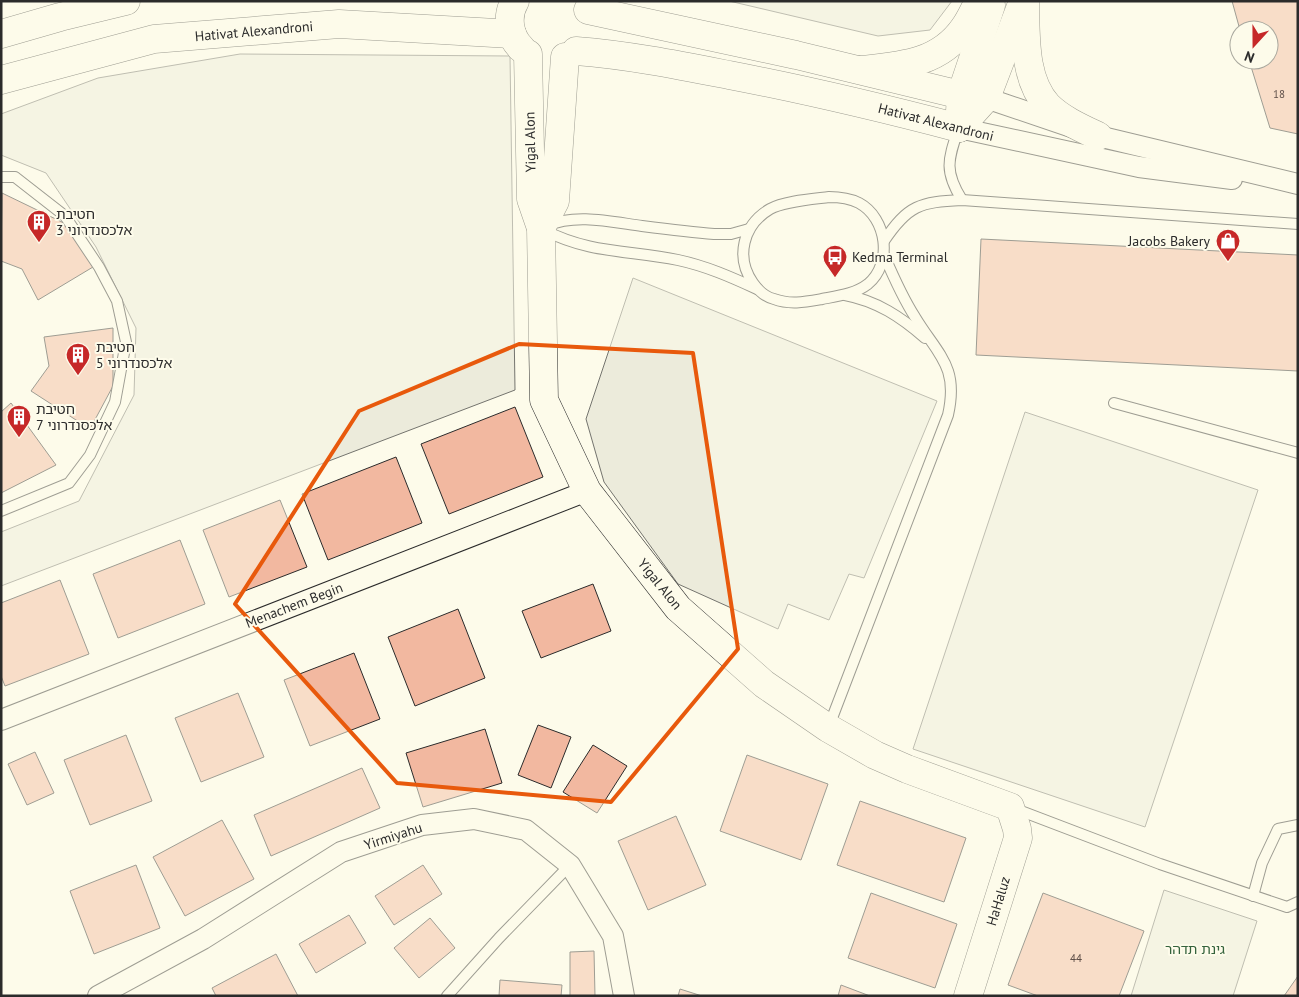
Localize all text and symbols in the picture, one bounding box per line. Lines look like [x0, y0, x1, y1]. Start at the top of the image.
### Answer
street label: Hativat Alexandroni [194, 17, 314, 45]
north arrow [1229, 20, 1279, 70]
text: N [1242, 47, 1257, 67]
house number: 18 [1273, 87, 1285, 101]
street label: Hativat Alexandroni [876, 99, 996, 145]
street label: Yigal Alon [520, 111, 540, 173]
place label: חטיבת אלכסנדרוני 3 [56, 205, 132, 239]
building icon: חטיבת אלכסנדרוני 3 [26, 209, 52, 243]
shop icon: Jacobs Bakery [1215, 228, 1241, 262]
place label: Jacobs Bakery [1127, 232, 1210, 250]
bus stop icon: Kedma Terminal [822, 244, 848, 278]
place label: Kedma Terminal [852, 248, 948, 266]
place label: חטיבת אלכסנדרוני 5 [96, 338, 172, 372]
building icon: חטיבת אלכסנדרוני 5 [65, 342, 91, 376]
place label: חטיבת אלכסנדרוני 7 [36, 400, 112, 434]
building icon: חטיבת אלכסנדרוני 7 [6, 404, 32, 438]
street label: Yigal Alon [634, 555, 686, 613]
street label: Menachem Begin [243, 578, 345, 632]
street label: Yirmiyahu [362, 818, 424, 854]
street label: HaHaluz [982, 874, 1014, 928]
park label: גינת תדהר [1165, 940, 1225, 958]
house number: 44 [1070, 951, 1082, 965]

